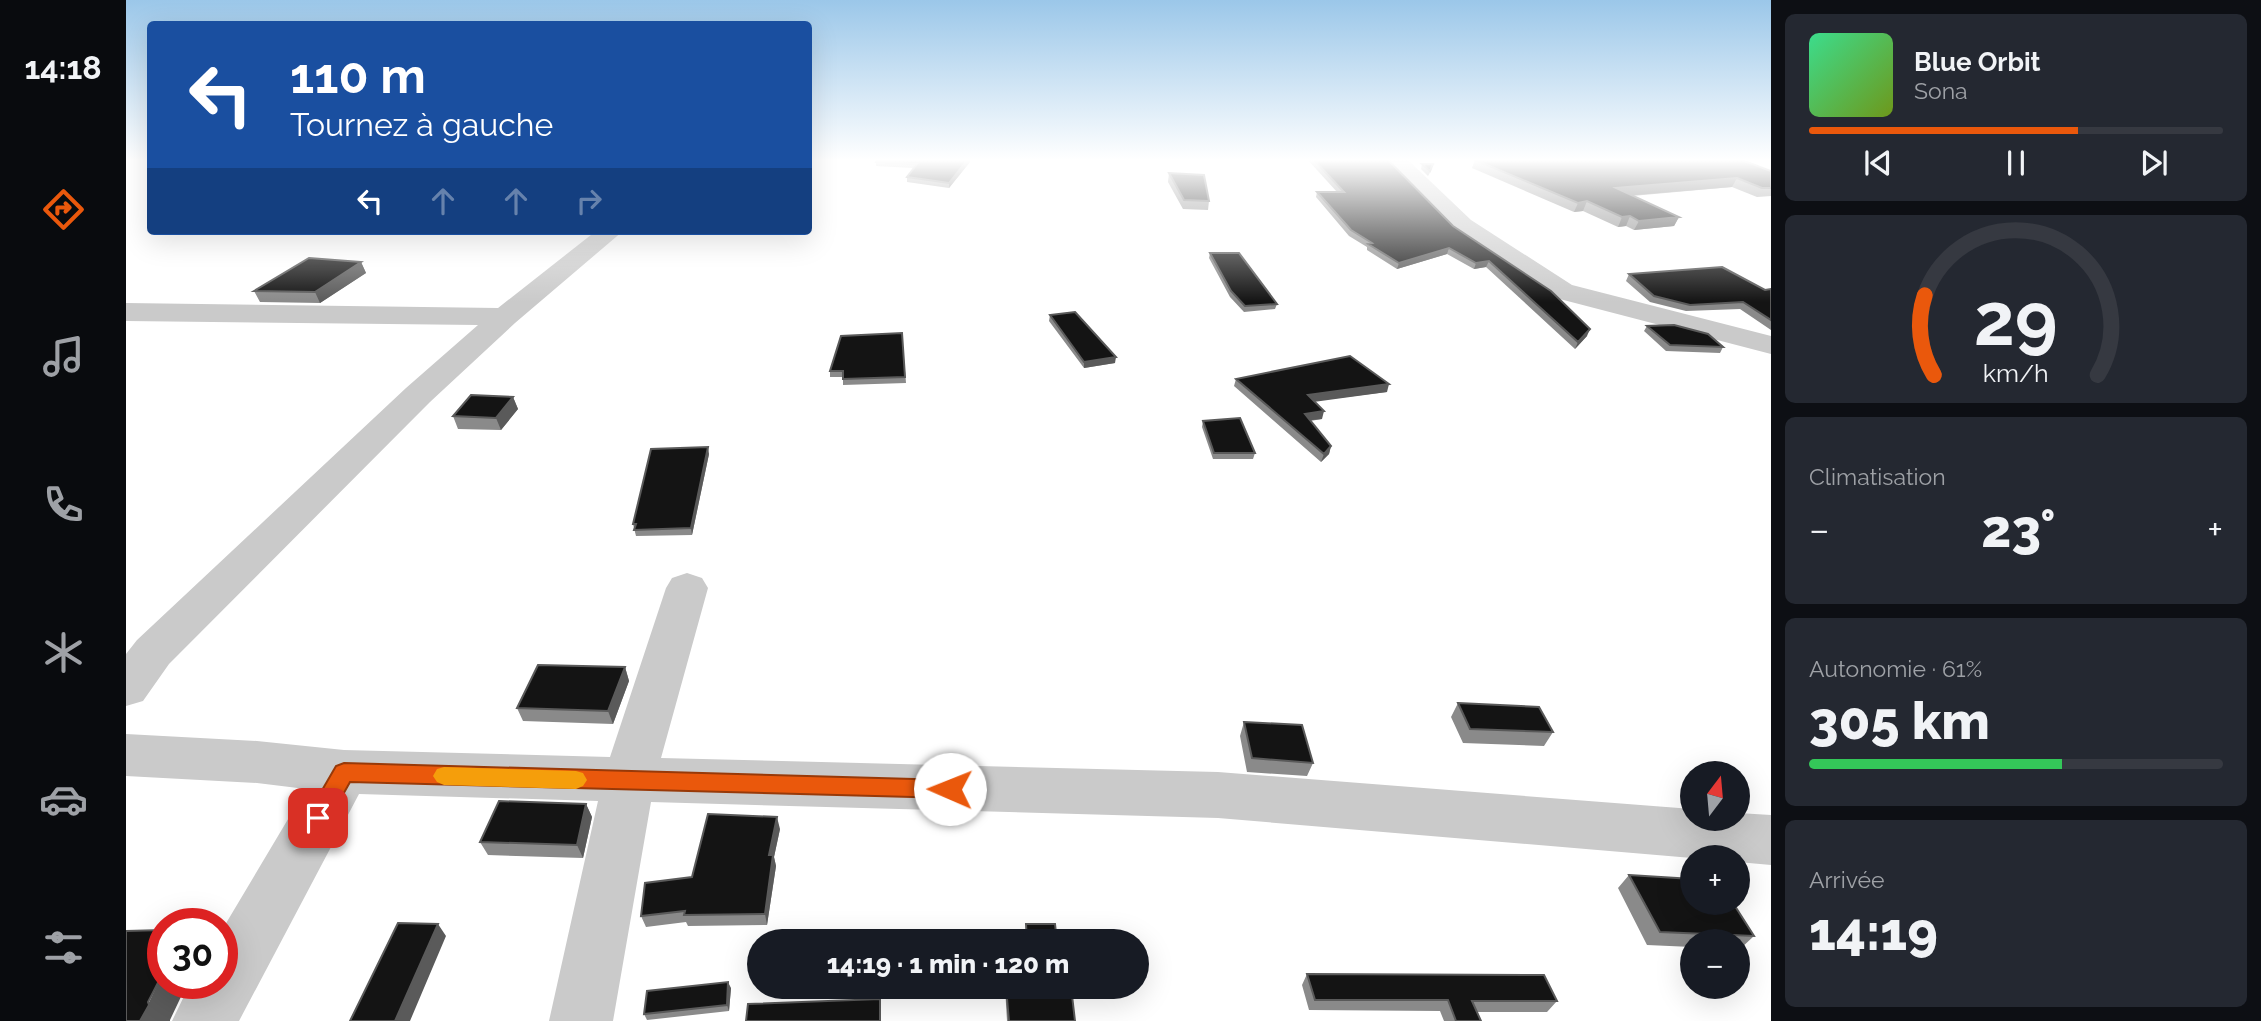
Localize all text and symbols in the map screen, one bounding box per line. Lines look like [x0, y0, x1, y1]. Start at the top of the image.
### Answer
text: 110 m [290, 47, 426, 104]
text: Blue Orbit [1914, 47, 2041, 77]
text: 14:18 [24, 49, 102, 86]
icon: left [175, 49, 266, 140]
text: Sona [1914, 77, 1968, 104]
text: Tournez à gauche [290, 106, 553, 143]
icon: previous [1859, 144, 1897, 182]
icon: pause [1997, 144, 2035, 182]
icon: next [2135, 144, 2173, 182]
icon: left [351, 182, 389, 220]
icon: ahead [424, 182, 462, 220]
icon: ahead [497, 182, 535, 220]
icon: right [570, 182, 608, 220]
icon: directions [39, 185, 88, 234]
text: 29 [1974, 278, 2058, 363]
icon: music [39, 332, 88, 381]
text: km/h [1983, 358, 2049, 388]
text: Climatisation [1809, 463, 1946, 490]
icon: phone [39, 480, 88, 529]
text: 23° [1981, 498, 2055, 559]
text: − [1809, 507, 1829, 552]
text: + [2207, 507, 2223, 552]
icon: climate [39, 628, 88, 677]
text: Autonomie · 61% [1809, 655, 1982, 682]
text: 305 km [1809, 690, 1990, 751]
position arrow [913, 752, 987, 826]
north arrow [1680, 761, 1750, 831]
map controls [1680, 761, 1750, 999]
icon: car [39, 775, 88, 824]
pin [288, 788, 348, 848]
icon: arrive [299, 799, 337, 837]
button: + [1680, 845, 1750, 915]
text: Arrivée [1809, 866, 1885, 893]
text: 14:19 [1809, 901, 1938, 962]
speed limit sign: 30 [147, 908, 238, 999]
icon: filters [39, 923, 88, 972]
button: − [1680, 929, 1750, 999]
text: 14:19 · 1 min · 120 m [827, 949, 1069, 979]

